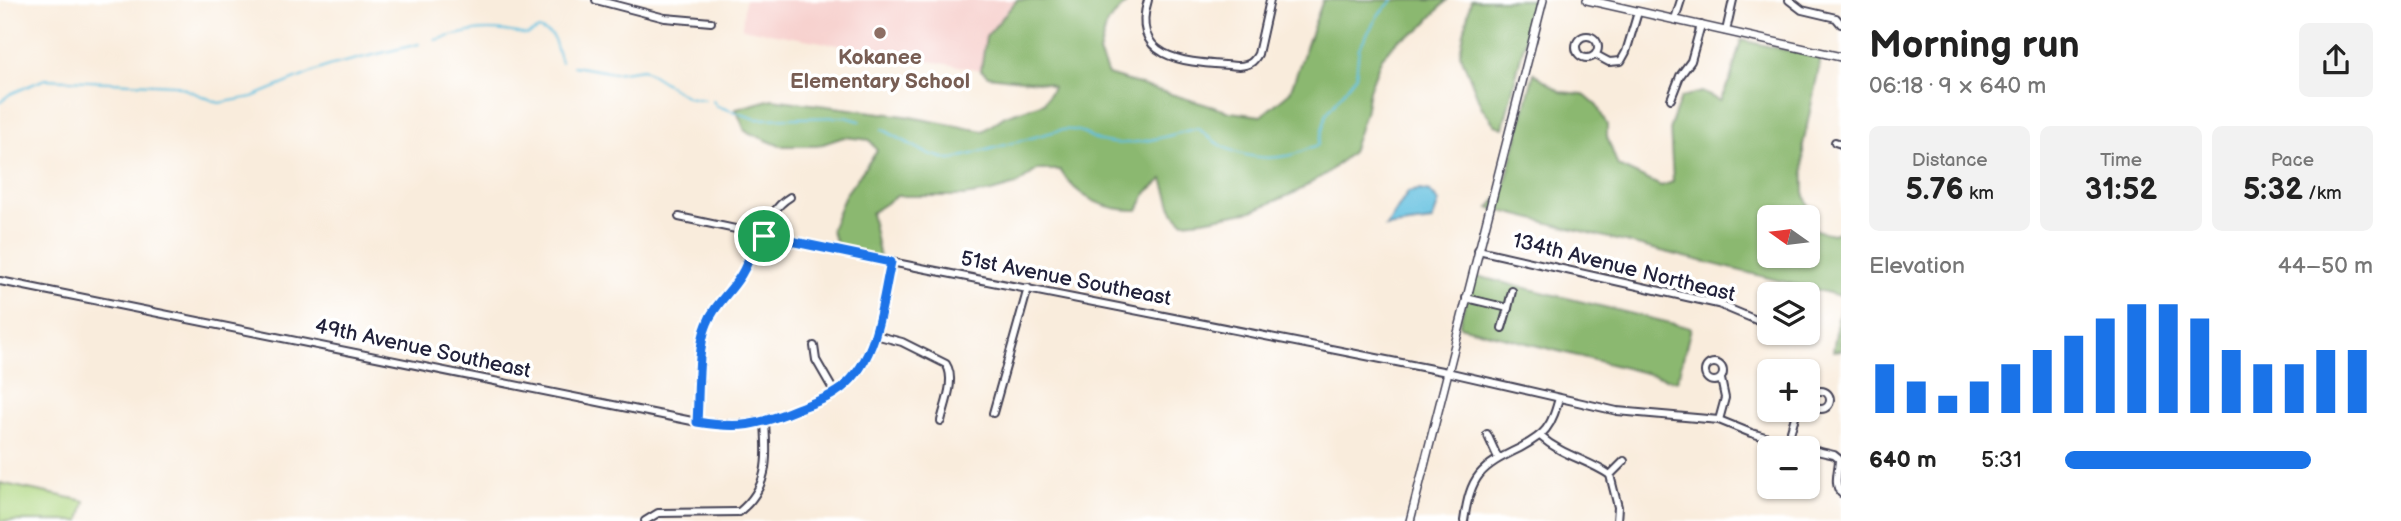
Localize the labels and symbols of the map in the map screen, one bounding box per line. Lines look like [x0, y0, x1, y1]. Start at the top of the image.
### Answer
marker: Kokanee Elementary School [872, 25, 888, 41]
place label: Kokanee Elementary School [790, 45, 970, 94]
north arrow [1757, 205, 1820, 268]
pin [734, 206, 794, 266]
street label: 134th Avenue Northeast [1510, 228, 1738, 307]
street label: 51st Avenue Southeast [959, 246, 1174, 311]
street label: 49th Avenue Southeast [313, 313, 534, 384]

